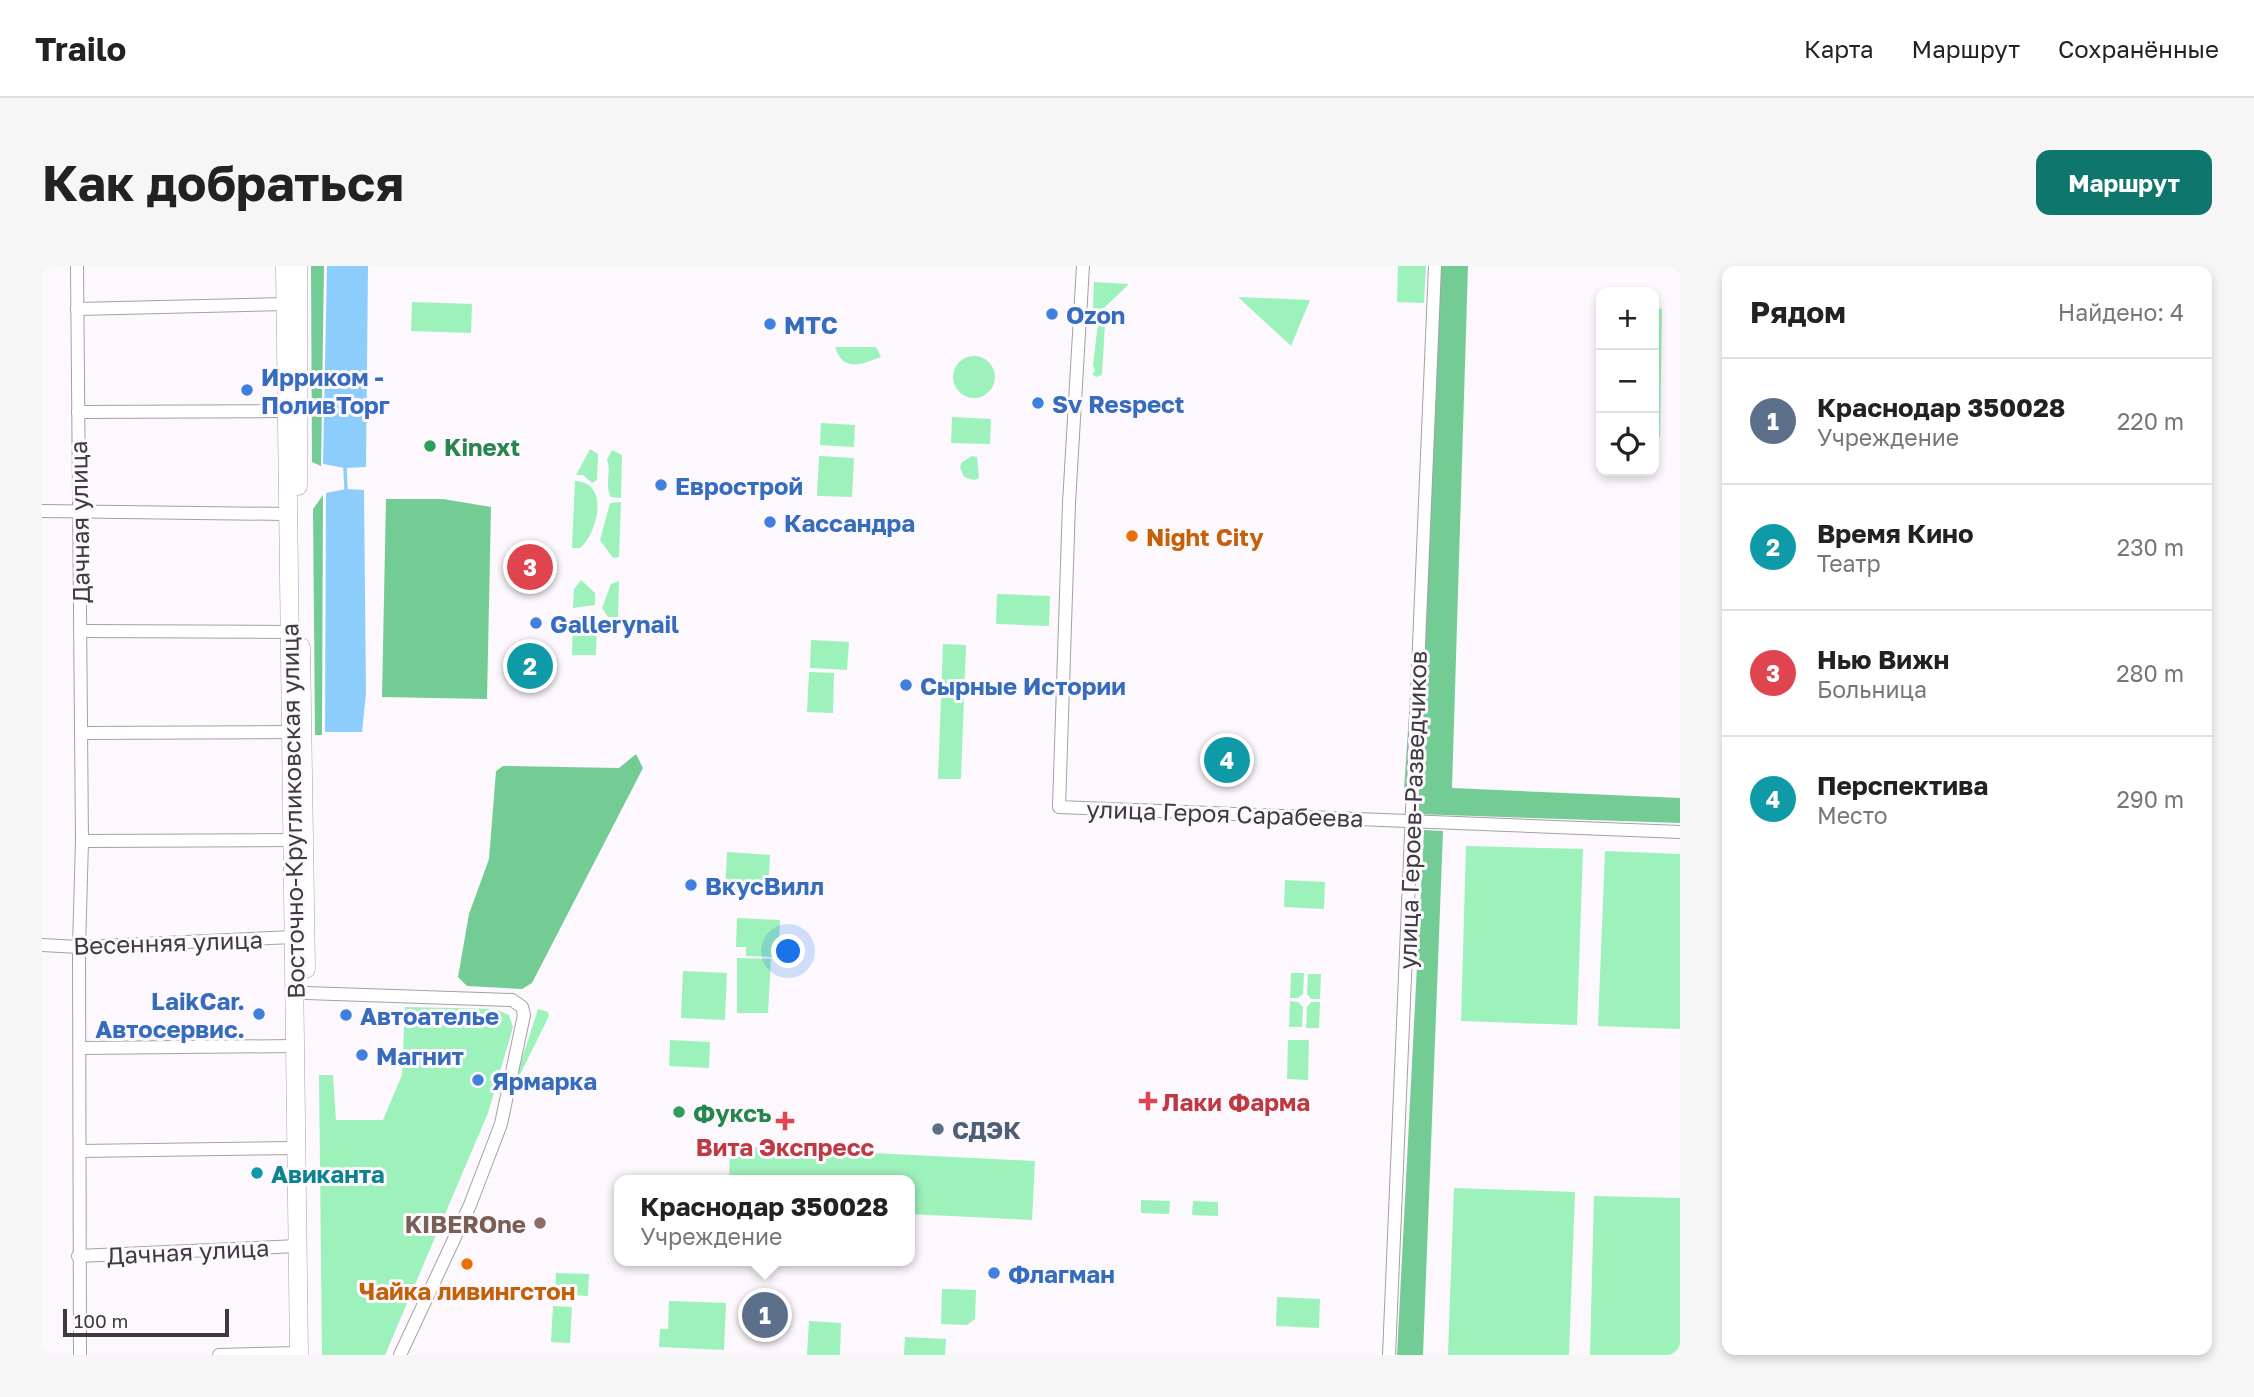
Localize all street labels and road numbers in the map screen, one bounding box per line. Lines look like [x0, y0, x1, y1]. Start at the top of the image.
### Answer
street label: Дачная улица [63, 440, 95, 604]
street label: Восточно-Кругликовская улица [274, 623, 310, 999]
street label: улица Героев-Разведчиков [1392, 650, 1432, 970]
street label: улица Героя Сарабеева [1086, 794, 1364, 832]
street label: Весенняя улица [73, 924, 263, 960]
street label: Дачная улица [106, 1232, 270, 1270]

